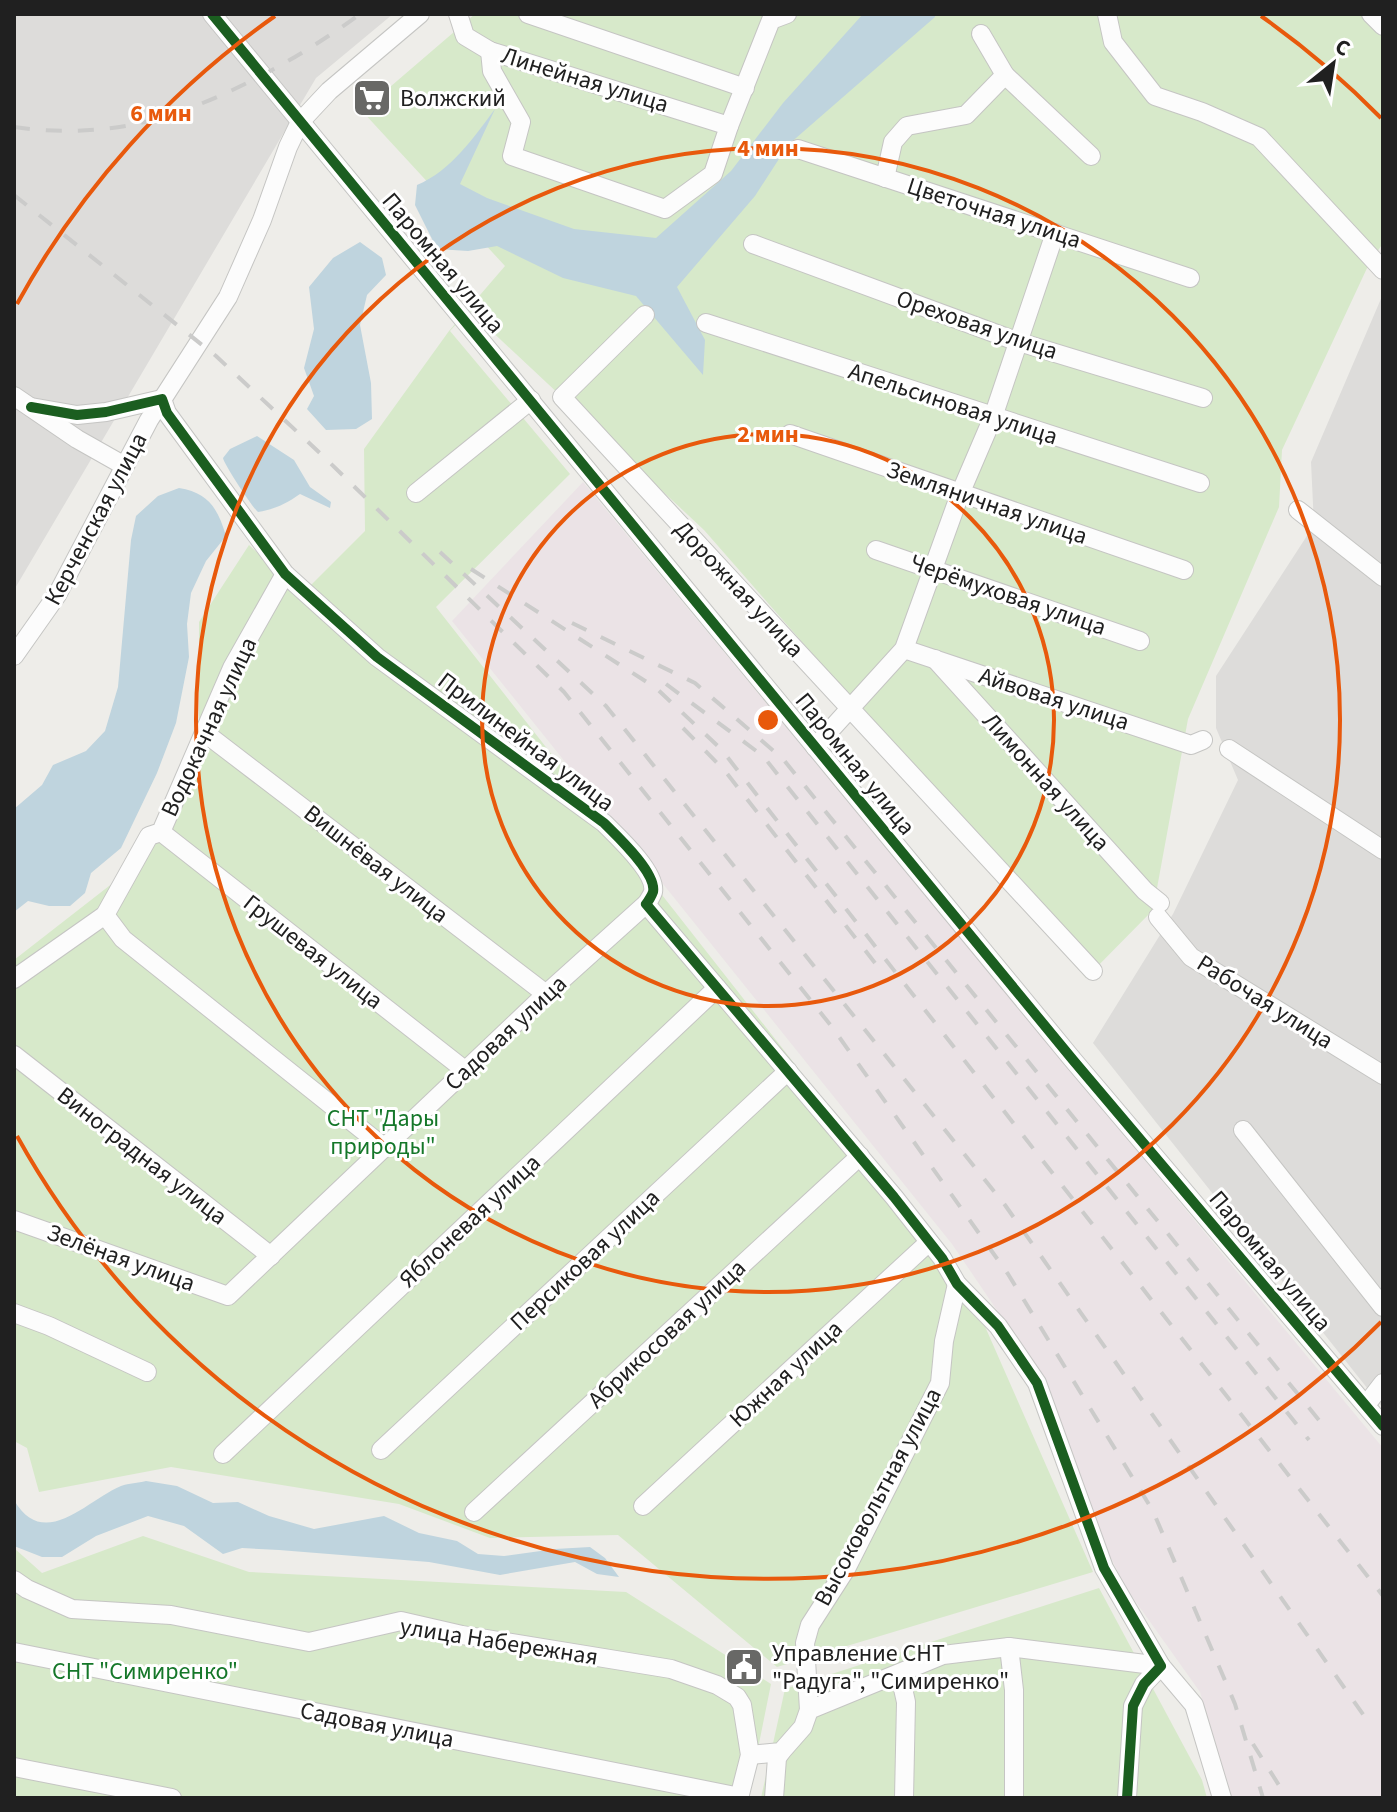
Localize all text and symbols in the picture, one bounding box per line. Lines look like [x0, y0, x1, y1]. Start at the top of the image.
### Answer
north arrow [1293, 24, 1373, 104]
text: С [1329, 30, 1356, 65]
street label: Линейная улица [497, 38, 673, 122]
supermarket icon: Волжский [351, 77, 393, 119]
place label: Волжский [400, 81, 506, 116]
text: 6 мин [130, 96, 192, 131]
text: 4 мин [737, 131, 799, 166]
street label: Цветочная улица [902, 168, 1086, 258]
street label: Паромная улица [373, 185, 513, 341]
street label: Ореховая улица [892, 281, 1062, 369]
street label: Апельсиновая улица [844, 354, 1062, 454]
text: 2 мин [737, 417, 799, 452]
street label: Керченская улица [36, 426, 156, 612]
street label: Земляничная улица [882, 452, 1092, 554]
street label: Дорожная улица [666, 512, 812, 666]
street label: Черёмуховая улица [905, 545, 1111, 645]
street label: Водокачная улица [152, 631, 266, 823]
street label: Айвовая улица [974, 658, 1134, 740]
street label: Прилинейная улица [430, 664, 622, 820]
street label: Паромная улица [786, 685, 924, 843]
street label: Лимонная улица [974, 705, 1118, 859]
centre of rings [754, 706, 782, 734]
street label: Вишнёвая улица [296, 796, 456, 932]
street label: Грушевая улица [236, 886, 390, 1018]
street label: Рабочая улица [1190, 946, 1340, 1058]
street label: Садовая улица [437, 967, 575, 1099]
street label: Виноградная улица [49, 1078, 235, 1234]
park label: СНТ "Дары природы" [327, 1101, 439, 1164]
street label: Яблоневая улица [391, 1146, 549, 1296]
street label: Персиковая улица [502, 1181, 668, 1339]
street label: Паромная улица [1200, 1183, 1340, 1339]
street label: Зелёная улица [42, 1215, 200, 1301]
street label: Абрикосовая улица [580, 1251, 754, 1417]
street label: Южная улица [721, 1312, 851, 1436]
street label: Высоковольтная улица [806, 1382, 950, 1612]
street label: улица Набережная [397, 1609, 601, 1675]
place label: Управление СНТ "Радуга", "Симиренко" [772, 1636, 1009, 1699]
public building icon: Управление СНТ "Радуга", "Симиренко" [723, 1646, 765, 1688]
park label: СНТ "Симиренко" [52, 1654, 238, 1689]
street label: Садовая улица [297, 1693, 457, 1757]

